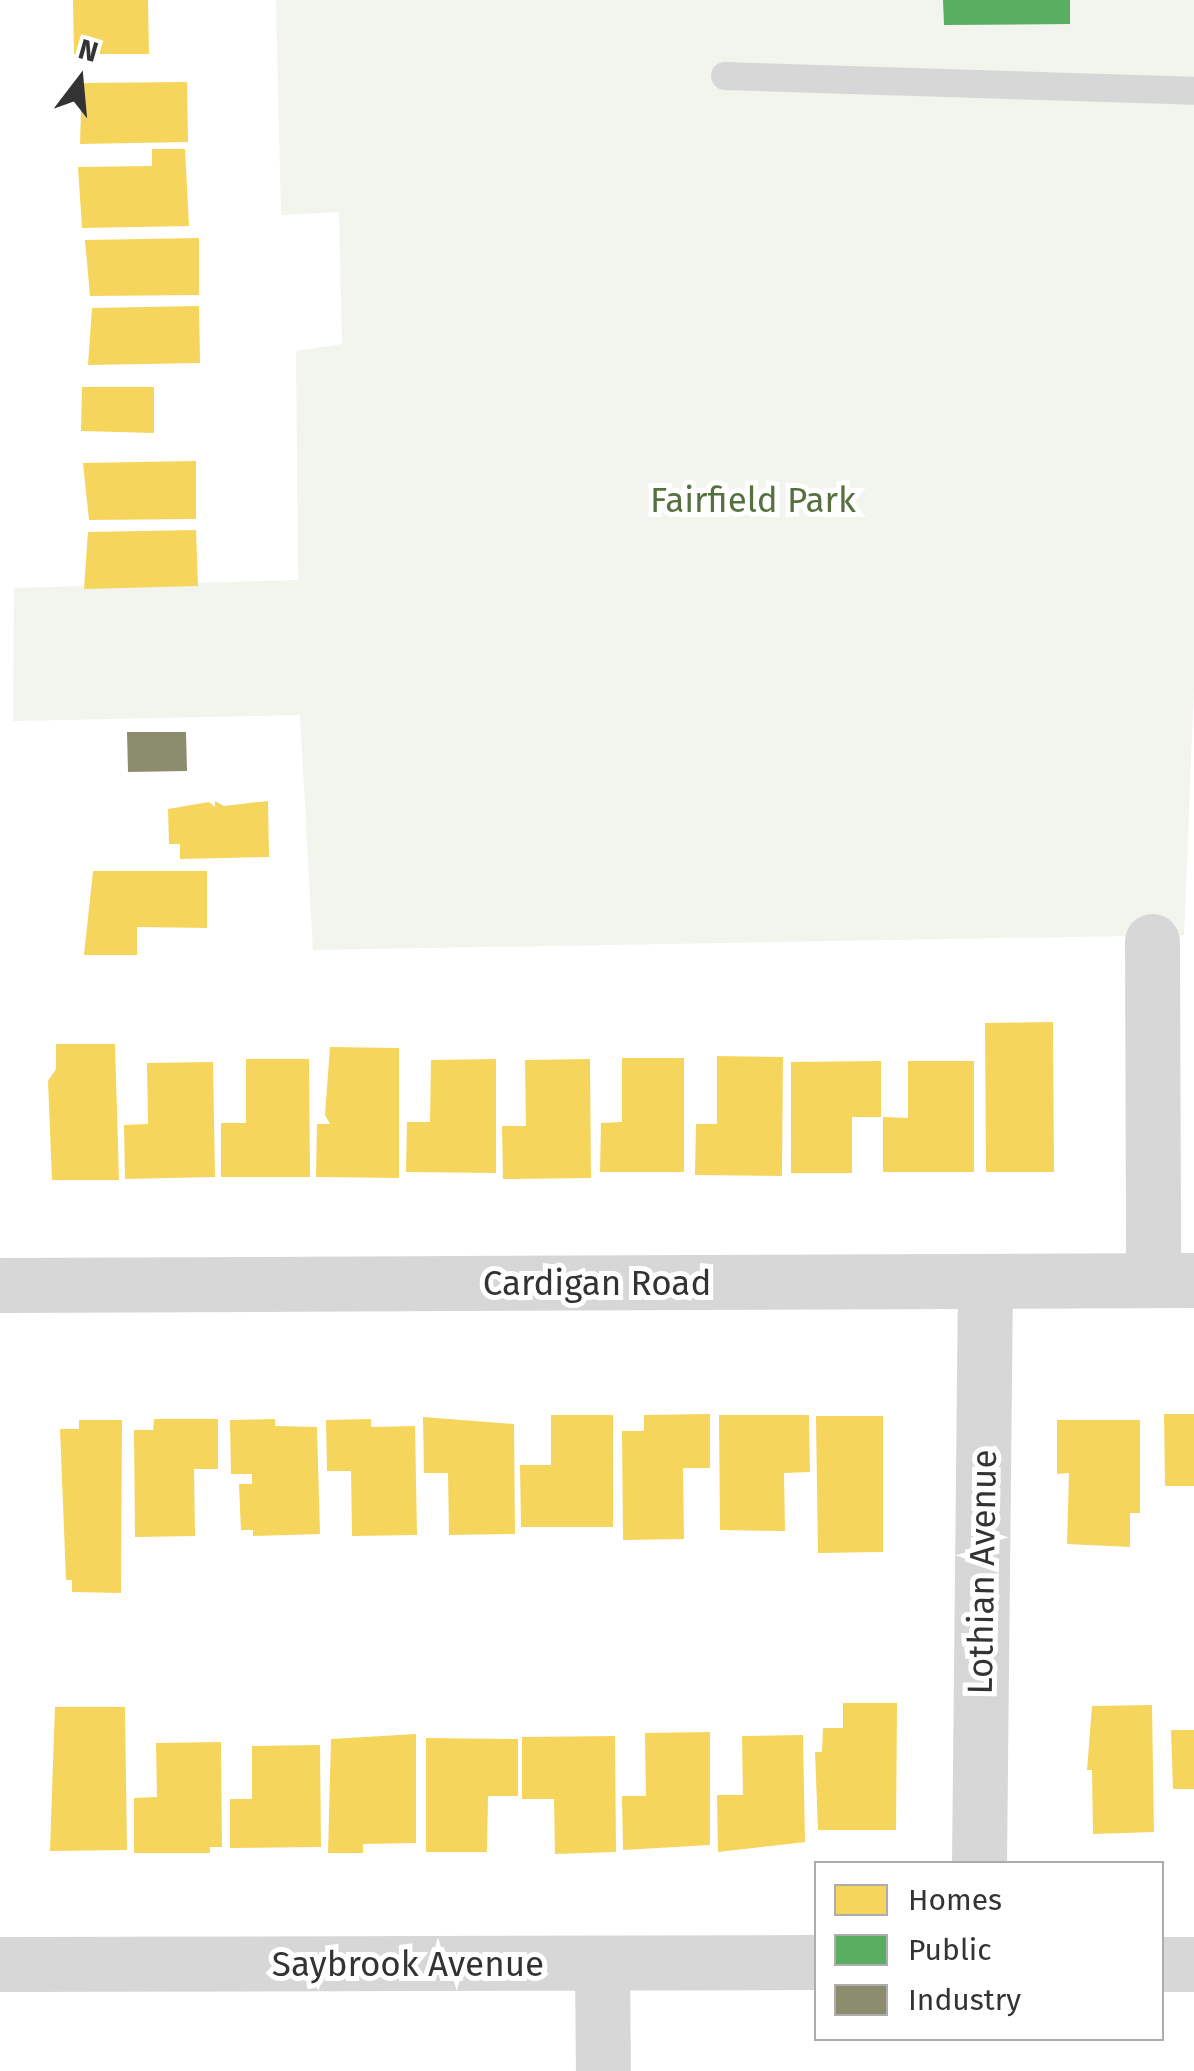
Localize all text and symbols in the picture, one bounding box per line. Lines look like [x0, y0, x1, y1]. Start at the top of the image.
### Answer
north arrow [30, 30, 130, 130]
text: N [75, 32, 102, 69]
park label: Fairfield Park [650, 479, 856, 521]
street label: Cardigan Road [483, 1262, 711, 1304]
street label: Lothian Avenue [959, 1449, 1005, 1695]
legend [814, 1861, 1164, 2041]
text: Homes [908, 1882, 1002, 1918]
text: Public [908, 1932, 992, 1968]
street label: Saybrook Avenue [272, 1943, 544, 1985]
text: Industry [908, 1982, 1021, 2018]

